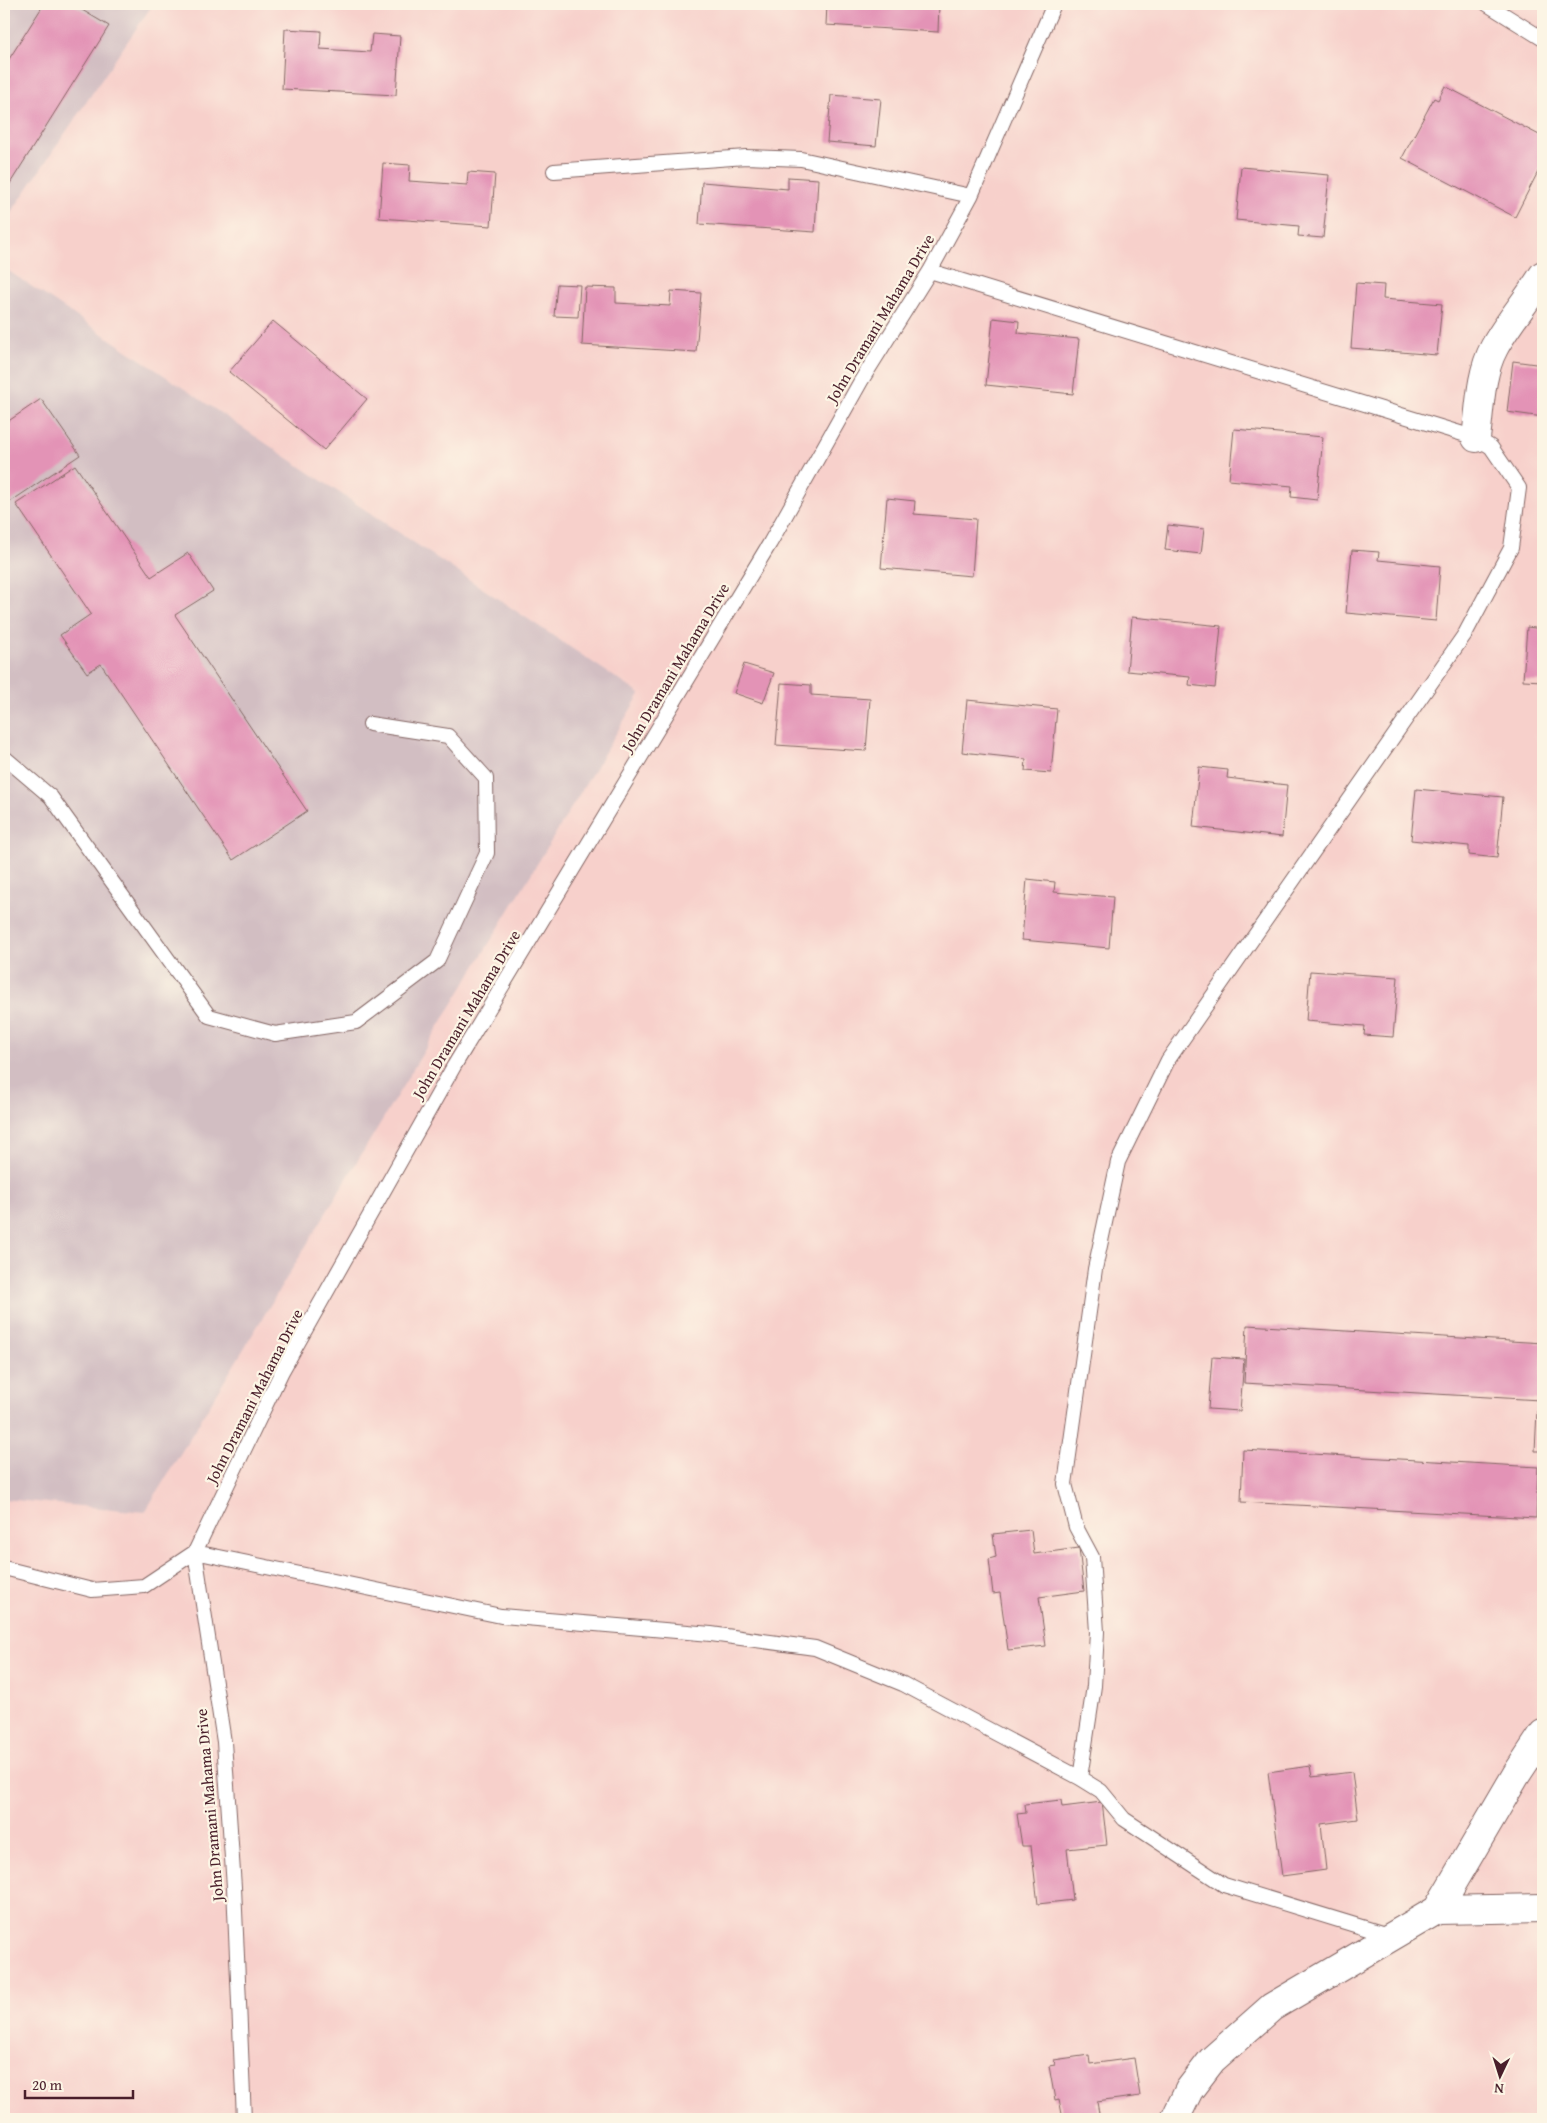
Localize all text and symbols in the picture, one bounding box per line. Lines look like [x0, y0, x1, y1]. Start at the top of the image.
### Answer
street label: John Dramani Mahama Drive [819, 229, 940, 409]
street label: John Dramani Mahama Drive [614, 578, 735, 758]
street label: John Dramani Mahama Drive [405, 925, 526, 1105]
street label: John Dramani Mahama Drive [199, 1304, 309, 1489]
street label: John Dramani Mahama Drive [189, 1708, 230, 1904]
north arrow [1474, 2050, 1524, 2100]
scale bar [25, 2068, 132, 2100]
text: 20 m [32, 2074, 63, 2095]
text: N [1493, 2079, 1504, 2099]

